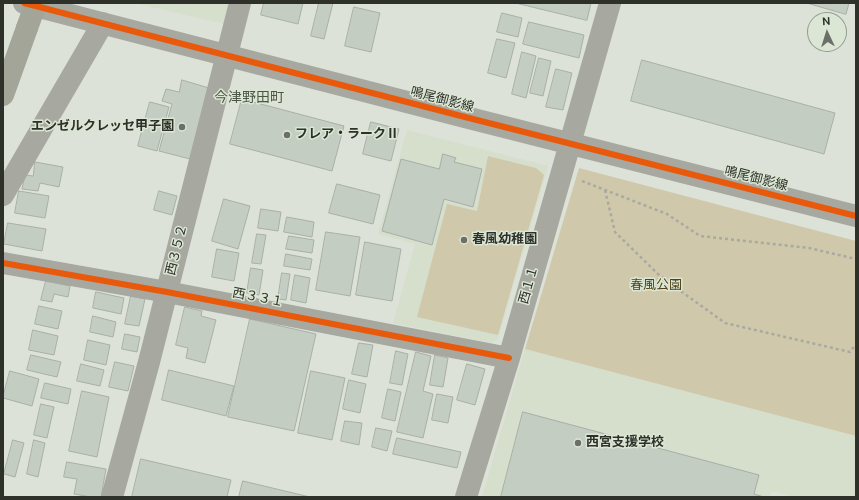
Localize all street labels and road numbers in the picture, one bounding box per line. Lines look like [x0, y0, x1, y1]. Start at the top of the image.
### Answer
street label: 鳴尾御影線 [409, 84, 475, 116]
street label: 鳴尾御影線 [723, 164, 789, 194]
street label: 西３５２ [163, 223, 191, 277]
street label: 西１１ [516, 264, 542, 306]
street label: 西３３１ [231, 285, 285, 311]

